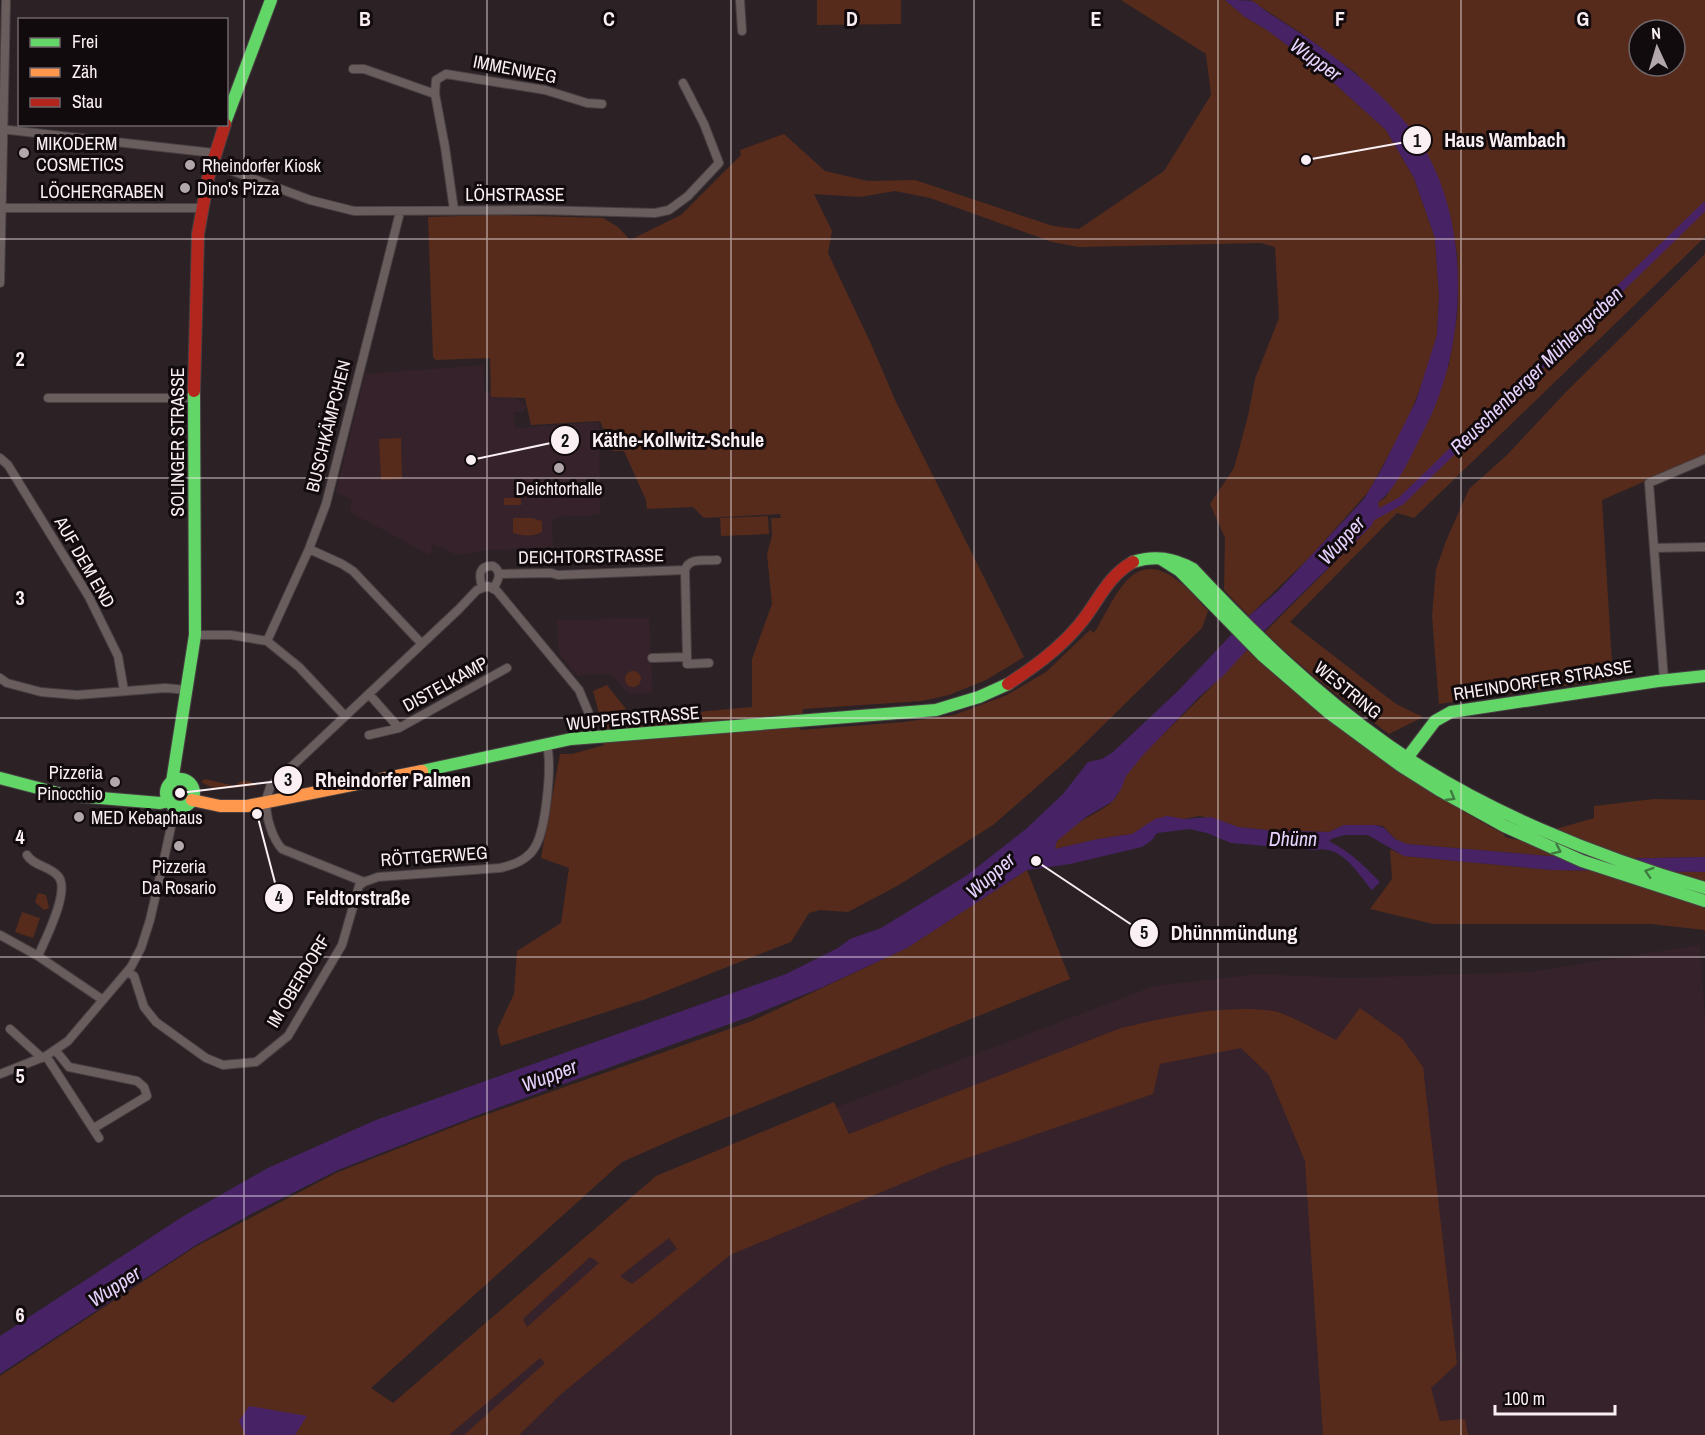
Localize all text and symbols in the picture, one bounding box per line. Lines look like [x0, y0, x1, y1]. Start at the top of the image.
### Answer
text: B [359, 5, 371, 32]
text: C [603, 5, 615, 32]
text: D [846, 5, 858, 32]
text: E [1091, 5, 1102, 32]
text: F [1335, 5, 1345, 32]
text: G [1577, 5, 1589, 32]
legend [18, 18, 228, 126]
north arrow [1627, 18, 1687, 78]
text: N [1650, 22, 1661, 44]
text: Frei [72, 29, 98, 54]
water label: Wupper [1285, 31, 1347, 87]
street label: IMMENWEG [471, 49, 559, 89]
text: Zäh [72, 59, 97, 84]
text: Stau [72, 89, 102, 114]
callout: Haus Wambach [1402, 121, 1578, 159]
text: Haus Wambach [1444, 126, 1566, 153]
text: 1 [1413, 128, 1422, 153]
place label: MIKODERM COSMETICS [36, 131, 124, 177]
marker: MIKODERM COSMETICS [17, 146, 31, 160]
place label: Rheindorfer Kiosk [202, 153, 322, 178]
marker: Rheindorfer Kiosk [183, 158, 197, 172]
place label: Dino's Pizza [197, 176, 279, 201]
street label: LÖCHERGRABEN [40, 179, 164, 204]
marker: Dino's Pizza [178, 181, 192, 195]
street label: LÖHSTRASSE [465, 182, 565, 207]
water label: Reuschenberger Mühlengraben [1444, 280, 1628, 460]
text: 2 [15, 345, 25, 372]
street label: BUSCHKÄMPCHEN [300, 357, 356, 495]
street label: SOLINGER STRASSE [165, 367, 190, 517]
callout: Käthe-Kollwitz-Schule [550, 421, 776, 459]
text: Käthe-Kollwitz-Schule [592, 426, 764, 453]
text: 2 [561, 428, 569, 453]
marker: Deichtorhalle [552, 461, 566, 475]
place label: Deichtorhalle [516, 476, 602, 501]
water label: Wupper [1312, 510, 1371, 570]
street label: AUF DEM END [48, 511, 121, 612]
street label: DEICHTORSTRASSE [518, 542, 664, 570]
text: 3 [15, 584, 25, 611]
street label: DISTELKAMP [398, 650, 492, 718]
street label: RHEINDORFER STRASSE [1452, 653, 1634, 707]
street label: WESTRING [1309, 655, 1387, 725]
street label: WUPPERSTRASSE [565, 700, 701, 736]
place label: Pizzeria Pinocchio [37, 760, 103, 806]
callout: Rheindorfer Palmen [273, 761, 483, 799]
text: Rheindorfer Palmen [315, 766, 471, 793]
text: 3 [284, 767, 292, 792]
marker: Pizzeria Pinocchio [108, 775, 122, 789]
one-way arrow [1445, 790, 1455, 801]
place label: MED Kebaphaus [91, 805, 203, 830]
marker: MED Kebaphaus [72, 810, 86, 824]
text: 4 [15, 823, 25, 850]
water label: Dhünn [1269, 825, 1317, 852]
marker: Pizzeria Da Rosario [172, 839, 186, 853]
street label: RÖTTGERWEG [380, 840, 488, 872]
one-way arrow [1551, 843, 1562, 855]
water label: Wupper [960, 846, 1021, 904]
place label: Pizzeria Da Rosario [142, 854, 216, 900]
one-way arrow [1644, 867, 1655, 879]
callout: Feldtorstraße [264, 879, 422, 917]
text: Feldtorstraße [306, 884, 410, 911]
text: 4 [275, 885, 284, 910]
callout: Dhünnmündung [1129, 914, 1310, 952]
text: Dhünnmündung [1171, 919, 1297, 946]
text: 5 [1140, 920, 1148, 945]
street label: IM OBERDORF [260, 930, 336, 1032]
water label: Wupper [518, 1052, 581, 1098]
text: 5 [15, 1062, 25, 1089]
water label: Wupper [83, 1259, 146, 1313]
text: 6 [15, 1301, 25, 1328]
scale bar [1495, 1378, 1615, 1416]
text: 100 m [1504, 1386, 1545, 1411]

